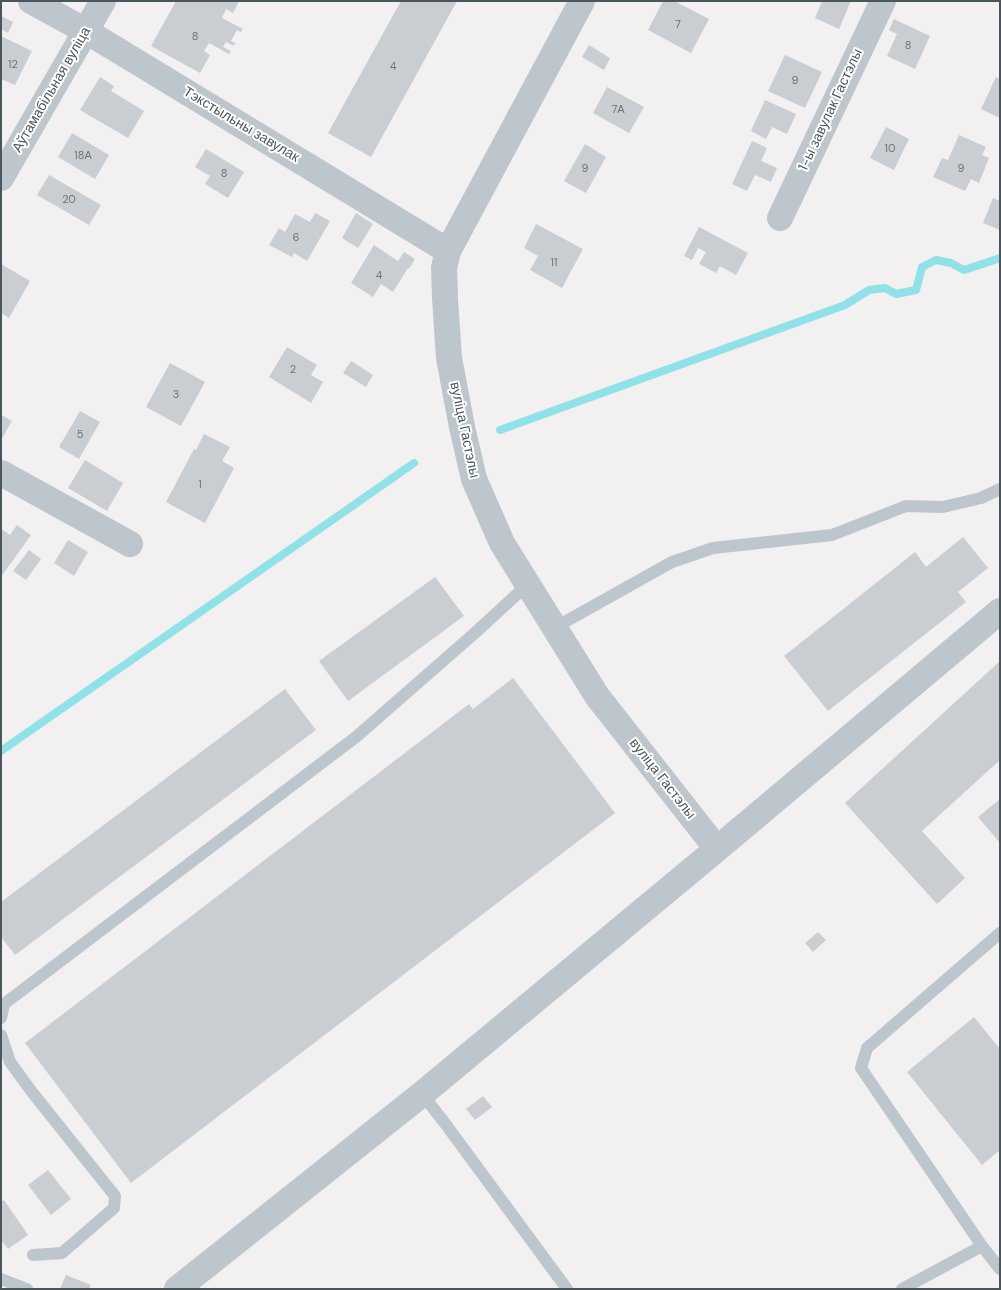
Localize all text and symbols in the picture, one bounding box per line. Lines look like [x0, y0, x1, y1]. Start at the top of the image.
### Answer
house number: 7 [675, 18, 681, 32]
street label: Аўтамабільная вуліца [9, 24, 95, 156]
house number: 8 [192, 30, 198, 44]
house number: 8 [905, 39, 911, 53]
street label: 1-ы завулак Гастэлы [795, 46, 867, 174]
house number: 12 [8, 58, 18, 72]
house number: 4 [390, 60, 396, 74]
house number: 9 [792, 74, 798, 88]
street label: Тэкстыльны завулак [180, 84, 302, 166]
house number: 7А [611, 103, 625, 117]
house number: 10 [885, 142, 895, 156]
house number: 18А [74, 149, 92, 163]
house number: 9 [582, 162, 588, 176]
house number: 9 [958, 162, 964, 176]
house number: 8 [221, 167, 227, 181]
house number: 20 [62, 193, 76, 207]
house number: 6 [293, 231, 299, 245]
house number: 11 [551, 256, 557, 270]
house number: 4 [376, 269, 382, 283]
house number: 2 [290, 363, 296, 377]
street label: вуліца Гастэлы [446, 380, 482, 480]
house number: 3 [173, 388, 179, 402]
house number: 5 [77, 428, 83, 442]
house number: 1 [198, 478, 202, 492]
street label: вуліца Гастэлы [625, 735, 699, 823]

